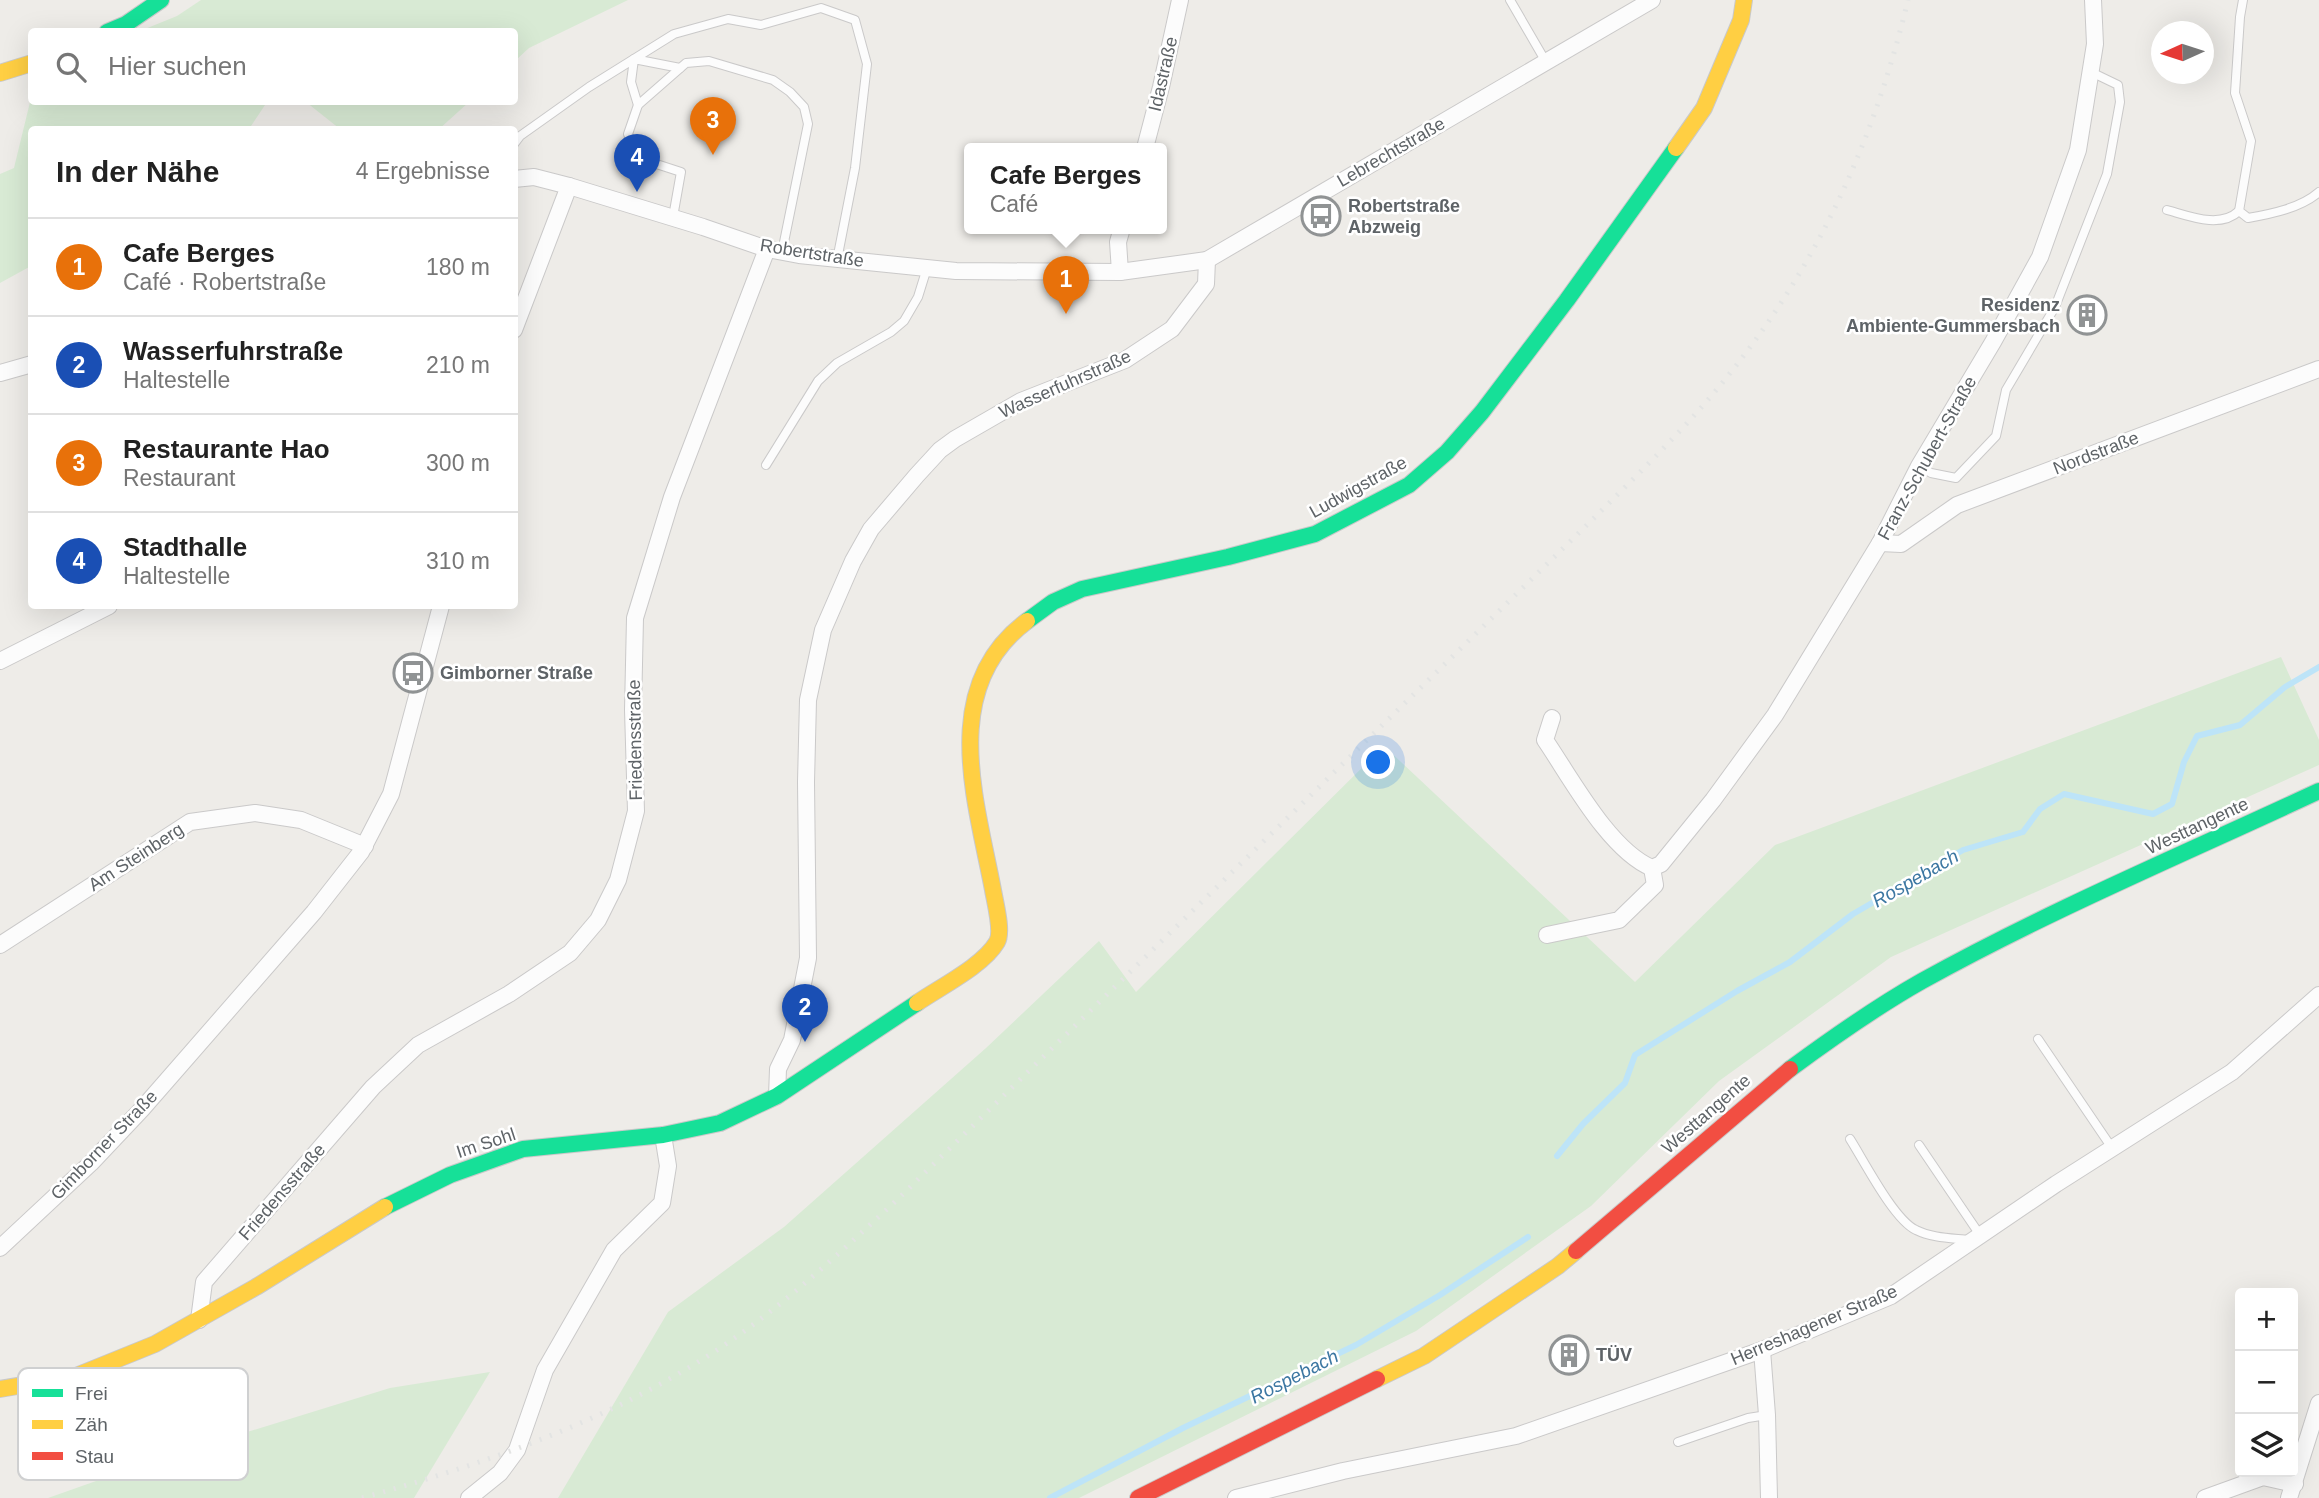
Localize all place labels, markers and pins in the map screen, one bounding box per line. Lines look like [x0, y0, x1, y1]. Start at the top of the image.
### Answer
pin: 3 [690, 97, 736, 155]
pin: 4 [614, 134, 660, 192]
bus stop icon: Robertstraße Abzweig [1300, 195, 1342, 237]
place label: Robertstraße Abzweig [1348, 196, 1460, 237]
pin: 1 [1043, 256, 1089, 314]
building icon: Residenz Ambiente-Gummersbach [2066, 294, 2108, 336]
place label: Residenz Ambiente-Gummersbach [1846, 295, 2060, 336]
bus stop icon: Gimborner Straße [392, 652, 434, 694]
place label: Gimborner Straße [440, 663, 593, 683]
pin: 2 [782, 984, 828, 1042]
building icon: TÜV [1548, 1334, 1590, 1376]
place label: TÜV [1596, 1345, 1632, 1365]

